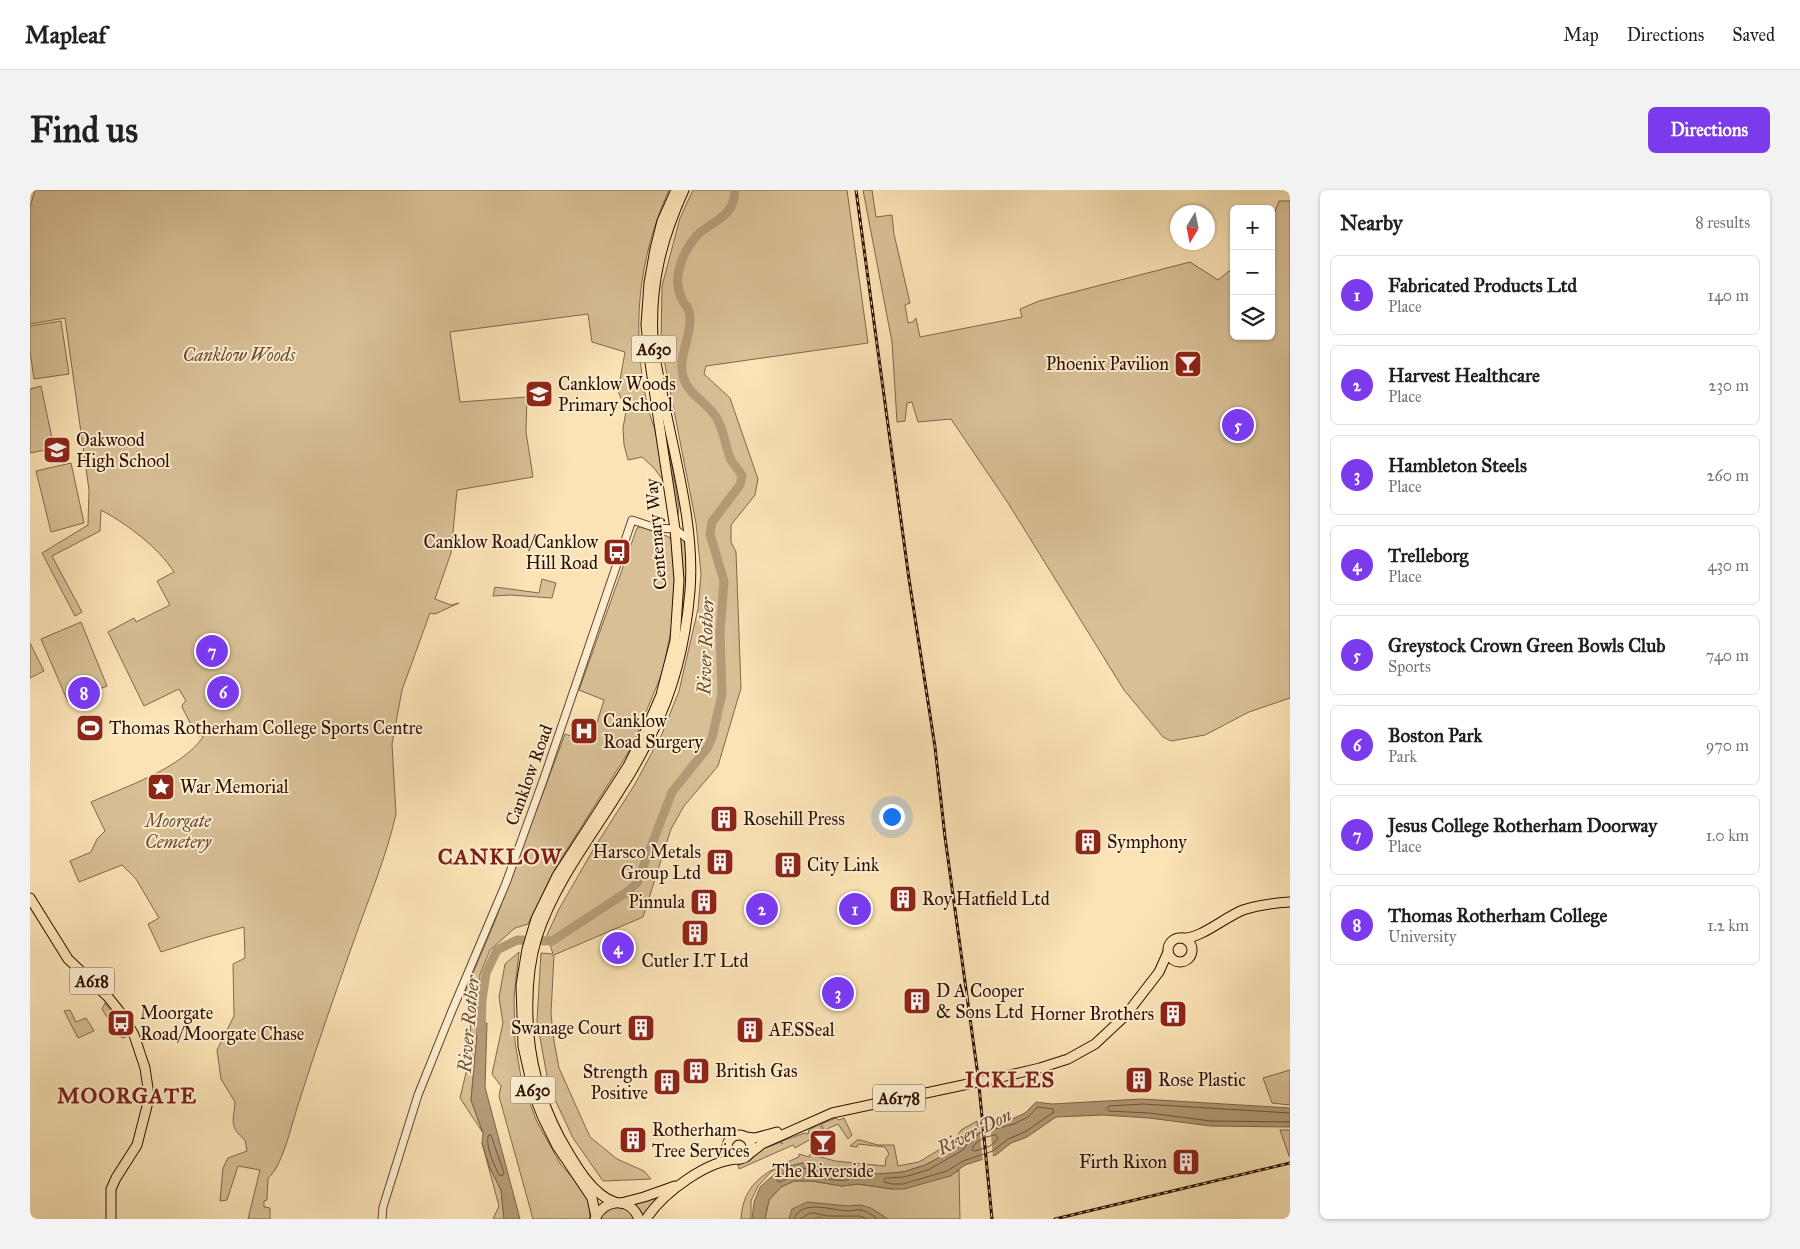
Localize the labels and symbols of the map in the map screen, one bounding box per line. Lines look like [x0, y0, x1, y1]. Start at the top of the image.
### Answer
north arrow [1170, 205, 1215, 250]
road number: A630 [632, 336, 676, 362]
park label: Canklow Woods [183, 344, 296, 366]
bar icon: Phoenix Pavilion [1173, 349, 1203, 379]
place label: Phoenix Pavilion [1046, 353, 1169, 375]
place label: Canklow Woods Primary School [558, 373, 676, 416]
school or university icon: Canklow Woods Primary School [524, 379, 554, 409]
pin: 5 [1222, 406, 1254, 444]
place label: Oakwood High School [76, 429, 170, 473]
school or university icon: Oakwood High School [42, 435, 72, 465]
street label: Centenary Way [640, 477, 672, 591]
place label: Canklow Road/Canklow Hill Road [424, 531, 598, 574]
bus stop icon: Canklow Road/Canklow Hill Road [602, 537, 632, 567]
water label: River Rother [692, 596, 719, 696]
pin: 7 [196, 632, 228, 670]
pin: 6 [207, 673, 239, 711]
pin: 8 [68, 674, 100, 712]
place label: Canklow Road Surgery [603, 710, 704, 754]
sports icon: Thomas Rotherham College Sports Centre [75, 713, 105, 743]
hospital icon: Canklow Road Surgery [569, 716, 599, 746]
place label: Thomas Rotherham College Sports Centre [109, 717, 423, 740]
street label: Canklow Road [501, 721, 557, 829]
place icon: War Memorial [146, 772, 176, 802]
place label: War Memorial [180, 776, 289, 798]
building icon: Rosehill Press [709, 804, 739, 834]
your location [879, 804, 905, 830]
place label: Rosehill Press [743, 808, 845, 830]
park label: Moorgate Cemetery [143, 810, 212, 853]
building icon: Symphony [1073, 827, 1103, 857]
place label: Symphony [1107, 831, 1187, 853]
place label: Harsco Metals Group Ltd [593, 841, 701, 884]
district label: CANKLOW [438, 843, 562, 870]
building icon: Harsco Metals Group Ltd [705, 847, 735, 877]
building icon: City Link [773, 850, 803, 880]
place label: City Link [807, 854, 880, 876]
building icon: Roy Hatfield Ltd [888, 884, 918, 914]
building icon: Pinnula [689, 887, 719, 917]
place label: Roy Hatfield Ltd [922, 888, 1050, 910]
pin: 2 [746, 890, 778, 928]
pin: 1 [839, 890, 871, 928]
place label: Pinnula [628, 891, 685, 913]
building icon: Cutler I.T Ltd [680, 918, 710, 948]
pin: 4 [602, 929, 634, 967]
place label: Cutler I.T Ltd [642, 950, 748, 972]
road number: A618 [70, 968, 114, 994]
water label: River Rother [453, 973, 484, 1075]
pin: 3 [822, 974, 854, 1012]
place label: D A Cooper & Sons Ltd [936, 980, 1024, 1023]
building icon: D A Cooper & Sons Ltd [902, 986, 932, 1016]
building icon: Horner Brothers [1158, 999, 1188, 1029]
place label: Moorgate Road/Moorgate Chase [140, 1002, 304, 1046]
place label: Horner Brothers [1030, 1003, 1154, 1025]
bus stop icon: Moorgate Road/Moorgate Chase [106, 1008, 136, 1038]
building icon: Swanage Court [626, 1013, 656, 1043]
building icon: AESSeal [735, 1015, 765, 1045]
place label: Swanage Court [511, 1017, 623, 1040]
place label: AESSeal [768, 1019, 835, 1041]
building icon: British Gas [681, 1056, 711, 1086]
place label: British Gas [715, 1060, 798, 1082]
place label: Strength Positive [583, 1061, 648, 1104]
building icon: Rose Plastic [1124, 1065, 1154, 1095]
district label: ICKLES [965, 1066, 1055, 1093]
building icon: Strength Positive [652, 1067, 682, 1097]
place label: Rose Plastic [1158, 1069, 1246, 1091]
road number: A630 [510, 1076, 556, 1104]
district label: MOORGATE [57, 1082, 197, 1109]
road number: A6178 [873, 1084, 925, 1111]
water label: River Don [932, 1103, 1016, 1161]
place label: Rotherham Tree Services [652, 1119, 749, 1162]
building icon: Rotherham Tree Services [618, 1125, 648, 1155]
bar icon: The Riverside [808, 1128, 838, 1158]
building icon: Firth Rixon [1171, 1147, 1201, 1177]
place label: Firth Rixon [1079, 1151, 1167, 1173]
place label: The Riverside [772, 1160, 874, 1182]

